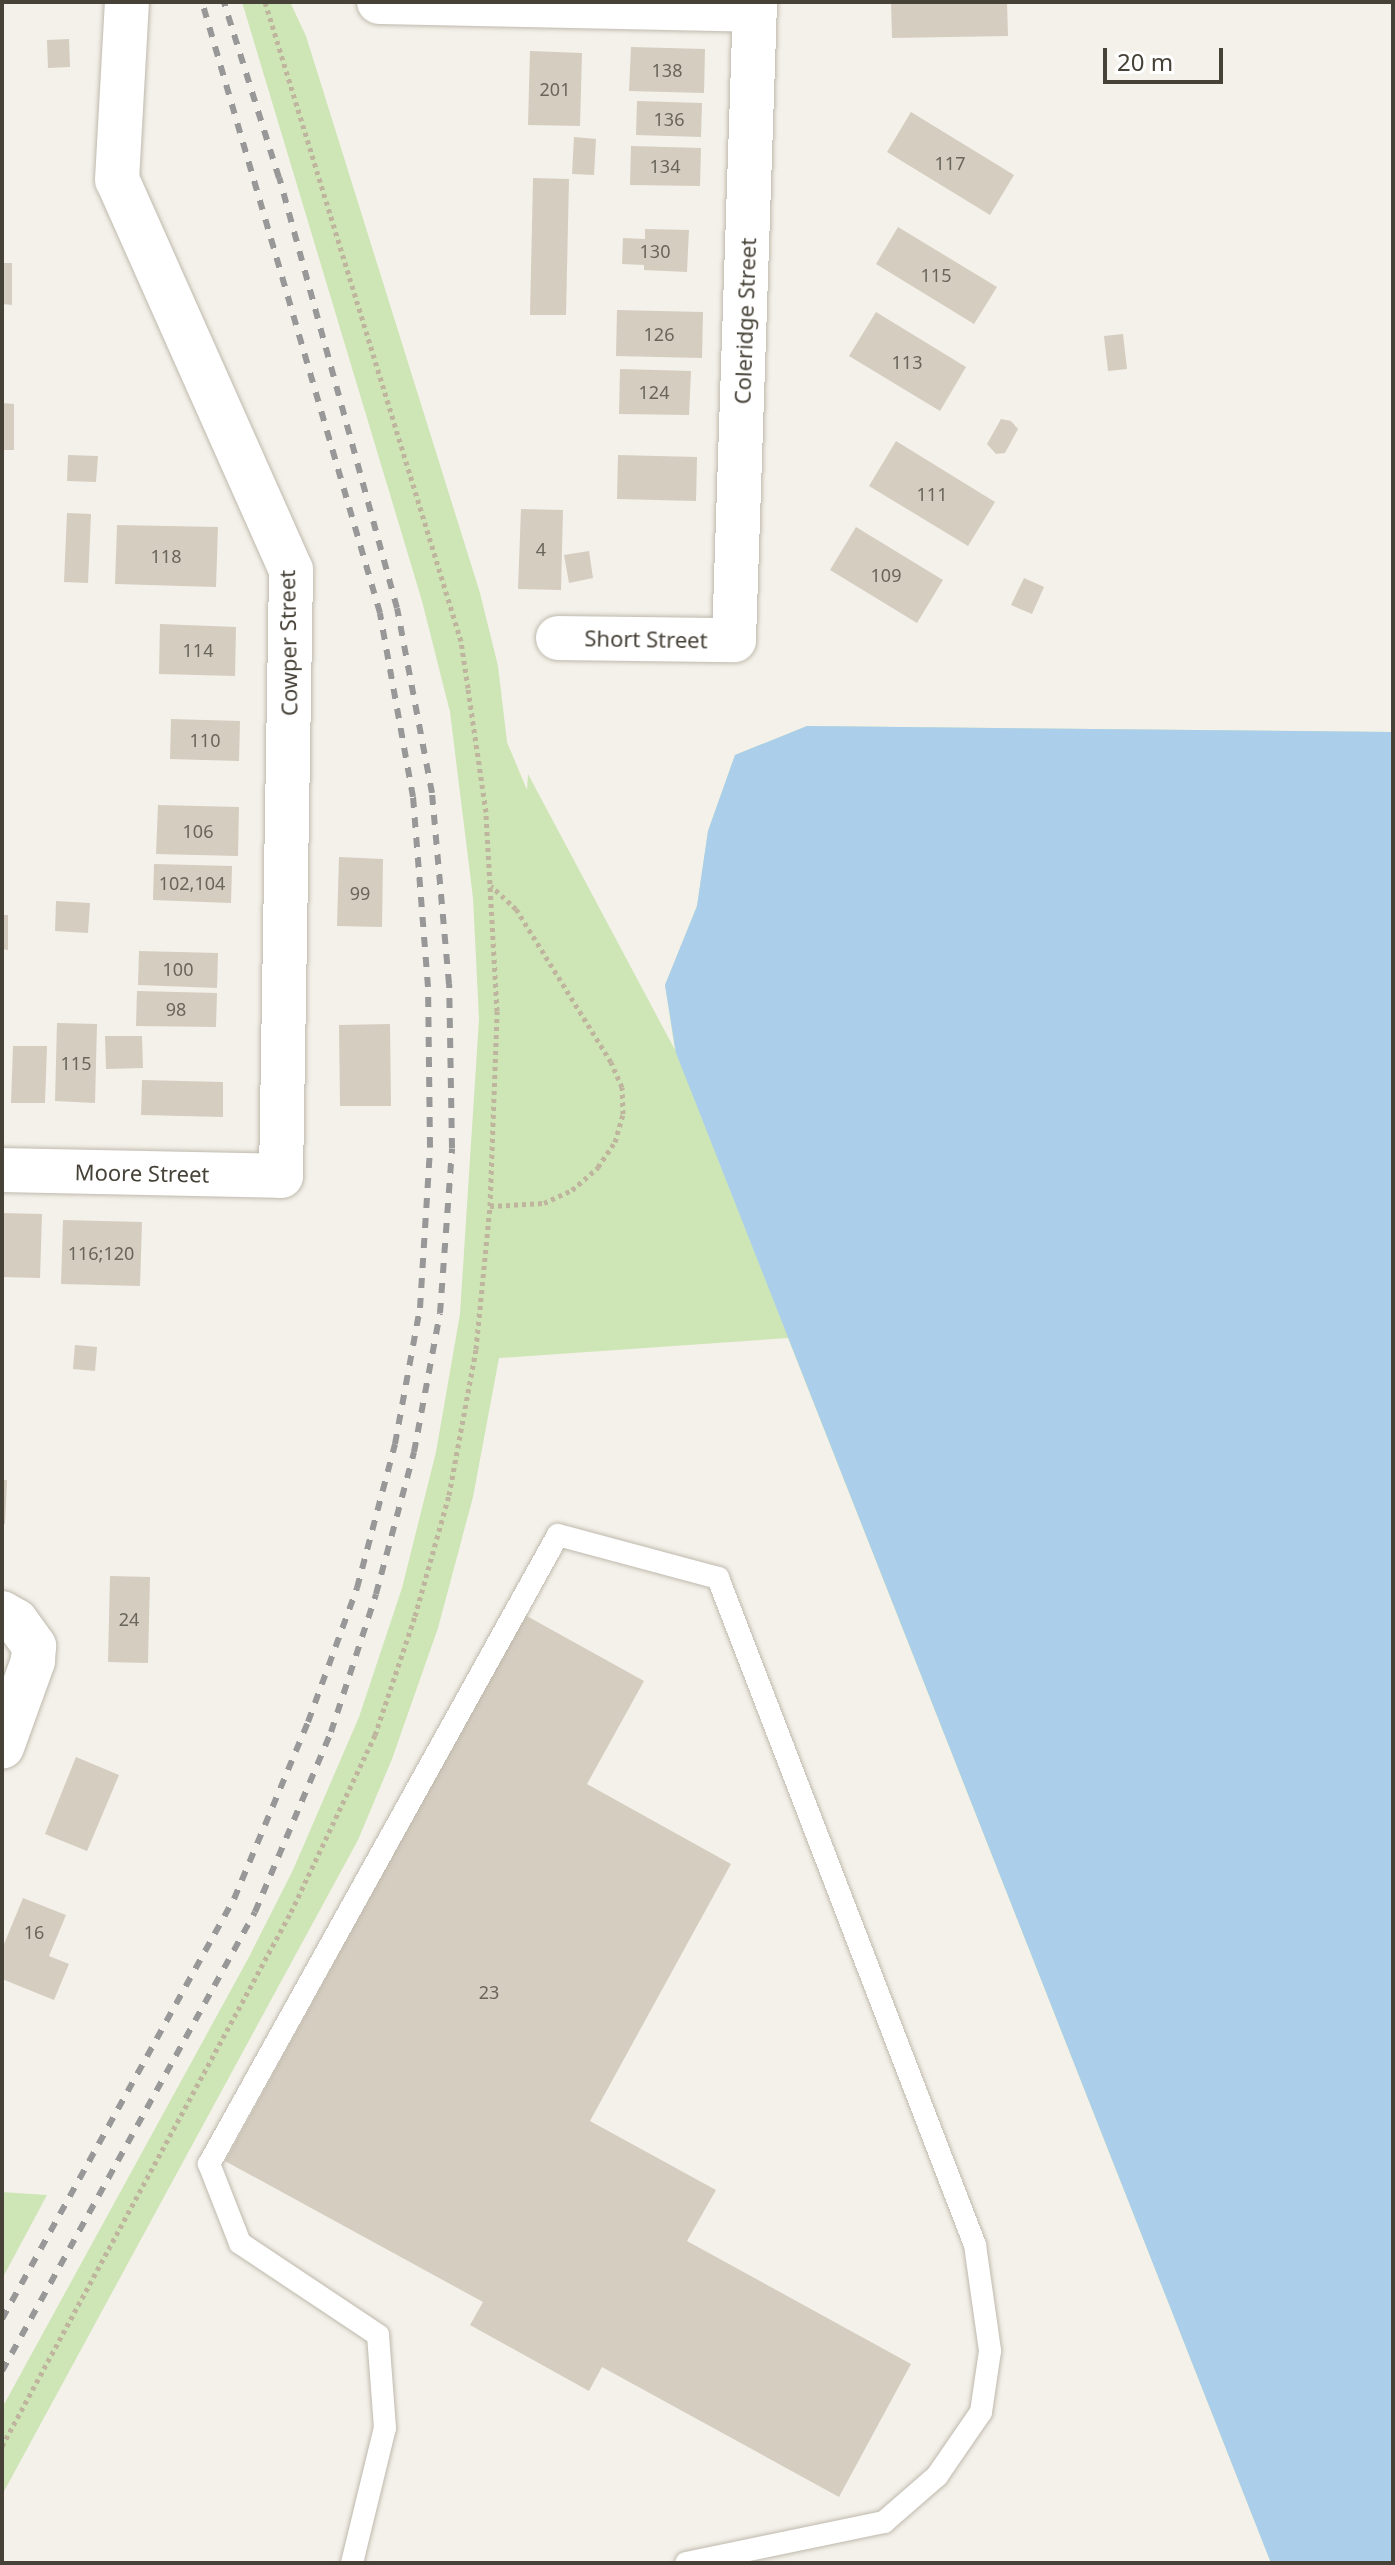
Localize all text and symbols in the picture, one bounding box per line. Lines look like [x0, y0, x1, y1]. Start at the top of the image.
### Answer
scale bar [1107, 32, 1227, 82]
text: 20 m [1117, 45, 1173, 78]
house number: 138 [652, 59, 682, 81]
house number: 201 [540, 78, 570, 100]
house number: 136 [654, 108, 684, 130]
house number: 117 [935, 152, 965, 174]
house number: 134 [650, 155, 680, 177]
street label: Coleridge Street [729, 237, 761, 405]
house number: 130 [640, 240, 670, 262]
house number: 115 [921, 264, 951, 286]
house number: 126 [644, 323, 674, 345]
house number: 113 [892, 351, 922, 373]
house number: 124 [639, 381, 669, 403]
house number: 111 [917, 483, 947, 505]
house number: 4 [536, 538, 546, 560]
house number: 118 [151, 545, 181, 567]
house number: 109 [871, 564, 901, 586]
street label: Cowper Street [274, 570, 302, 716]
street label: Short Street [584, 625, 708, 653]
house number: 114 [183, 639, 213, 661]
house number: 110 [190, 729, 220, 751]
house number: 106 [183, 820, 213, 842]
house number: 102,104 [159, 872, 225, 894]
house number: 99 [350, 882, 370, 904]
house number: 100 [163, 958, 193, 980]
house number: 98 [166, 998, 186, 1020]
house number: 115 [61, 1052, 91, 1074]
street label: Moore Street [74, 1159, 210, 1187]
house number: 116;120 [68, 1242, 134, 1264]
house number: 24 [119, 1608, 139, 1630]
house number: 16 [24, 1921, 44, 1943]
house number: 23 [479, 1981, 499, 2003]

